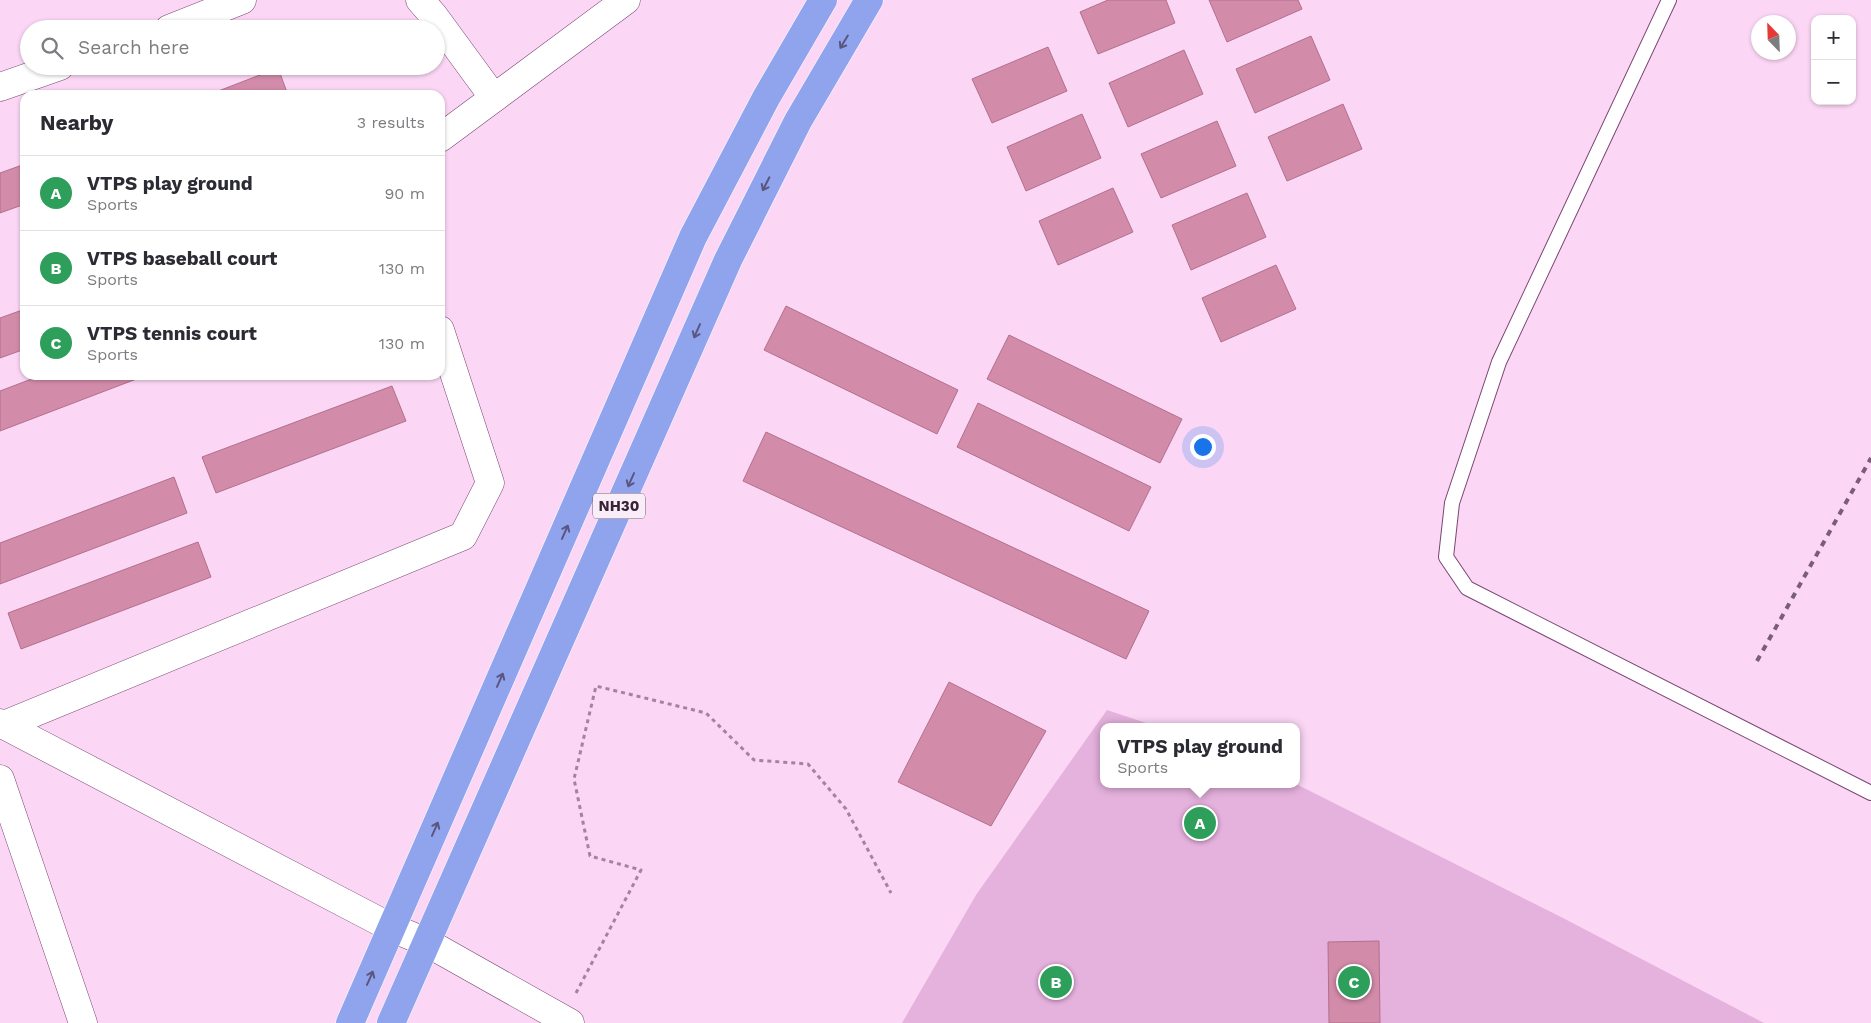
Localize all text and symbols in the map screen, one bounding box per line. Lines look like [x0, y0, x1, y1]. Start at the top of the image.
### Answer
north arrow [1751, 15, 1796, 60]
map controls [1811, 15, 1856, 105]
button: + [1811, 15, 1856, 60]
search box [20, 20, 445, 75]
icon: search [38, 34, 66, 62]
one-way arrow [839, 34, 849, 48]
text: Search here [78, 36, 189, 59]
button: − [1811, 60, 1856, 105]
text: Nearby [40, 110, 113, 135]
text: 3 results [357, 113, 425, 132]
text: VTPS play ground [87, 172, 253, 195]
one-way arrow [761, 176, 770, 191]
text: A [51, 184, 61, 203]
text: 90 m [384, 184, 425, 203]
text: Sports [87, 195, 138, 214]
text: VTPS baseball court [87, 247, 277, 270]
text: B [51, 259, 61, 278]
text: 130 m [379, 259, 425, 278]
text: Sports [87, 270, 138, 289]
text: VTPS tennis court [87, 322, 257, 345]
one-way arrow [691, 323, 701, 338]
text: C [51, 334, 61, 353]
text: 130 m [379, 334, 425, 353]
text: Sports [87, 345, 138, 364]
your location [1190, 434, 1216, 460]
one-way arrow [625, 472, 635, 487]
road number: NH30 [593, 494, 645, 518]
one-way arrow [560, 525, 570, 540]
one-way arrow [495, 673, 505, 688]
popup [1100, 723, 1300, 788]
text: VTPS play ground [1117, 735, 1283, 758]
text: Sports [1117, 758, 1168, 777]
pin: A [1184, 804, 1216, 842]
one-way arrow [430, 822, 440, 837]
pin: B [1040, 963, 1072, 1001]
pin: C [1338, 963, 1370, 1001]
one-way arrow [365, 971, 375, 986]

